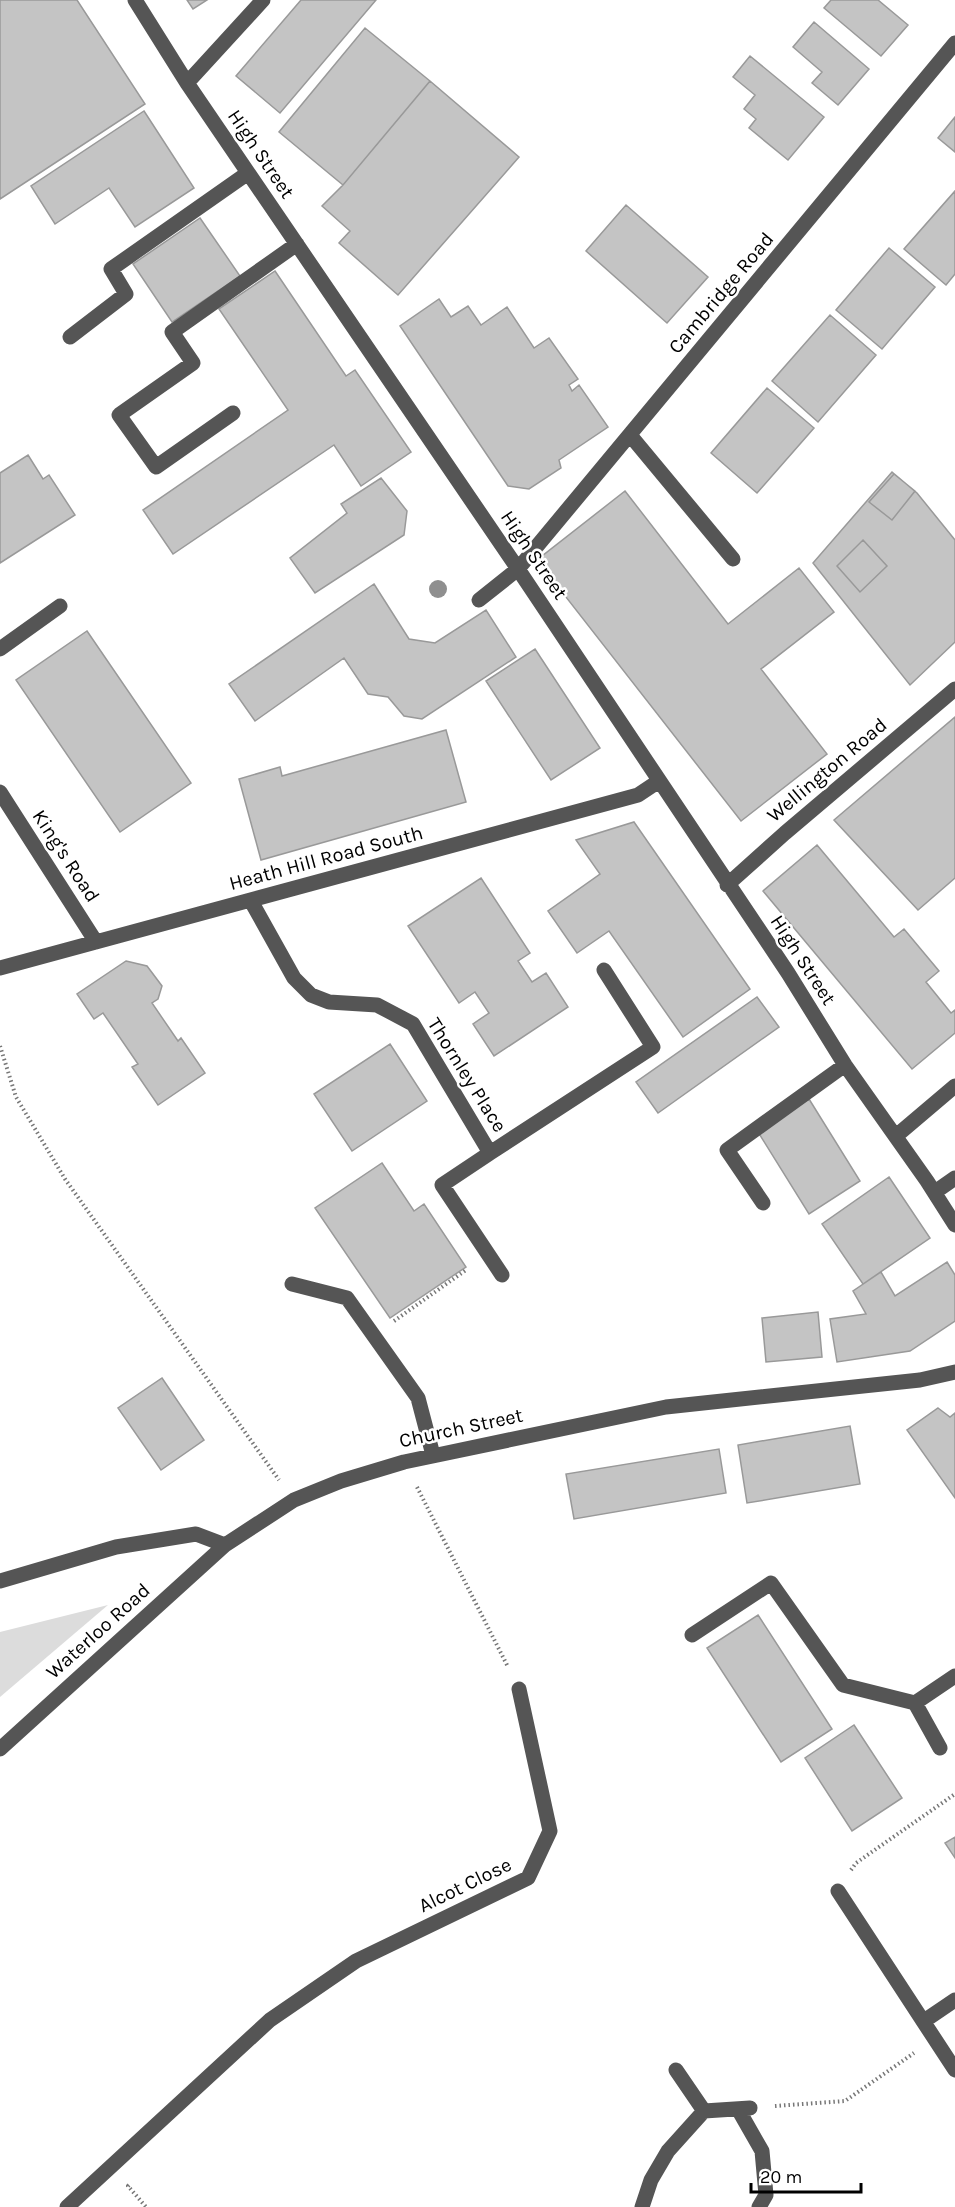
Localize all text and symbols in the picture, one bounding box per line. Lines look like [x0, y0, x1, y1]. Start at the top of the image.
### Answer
street label: High Street [223, 105, 299, 203]
street label: Cambridge Road [664, 228, 778, 358]
street label: High Street [496, 506, 572, 604]
street label: Wellington Road [762, 713, 892, 827]
street label: King's Road [28, 806, 104, 906]
street label: Heath Hill Road South [227, 821, 425, 895]
street label: High Street [765, 911, 841, 1010]
street label: Thornley Place [423, 1014, 511, 1136]
street label: Church Street [397, 1404, 525, 1452]
street label: Waterloo Road [41, 1578, 155, 1684]
street label: Alcot Close [415, 1853, 515, 1917]
scale bar [751, 2156, 860, 2194]
text: 20 m [760, 2166, 802, 2188]

